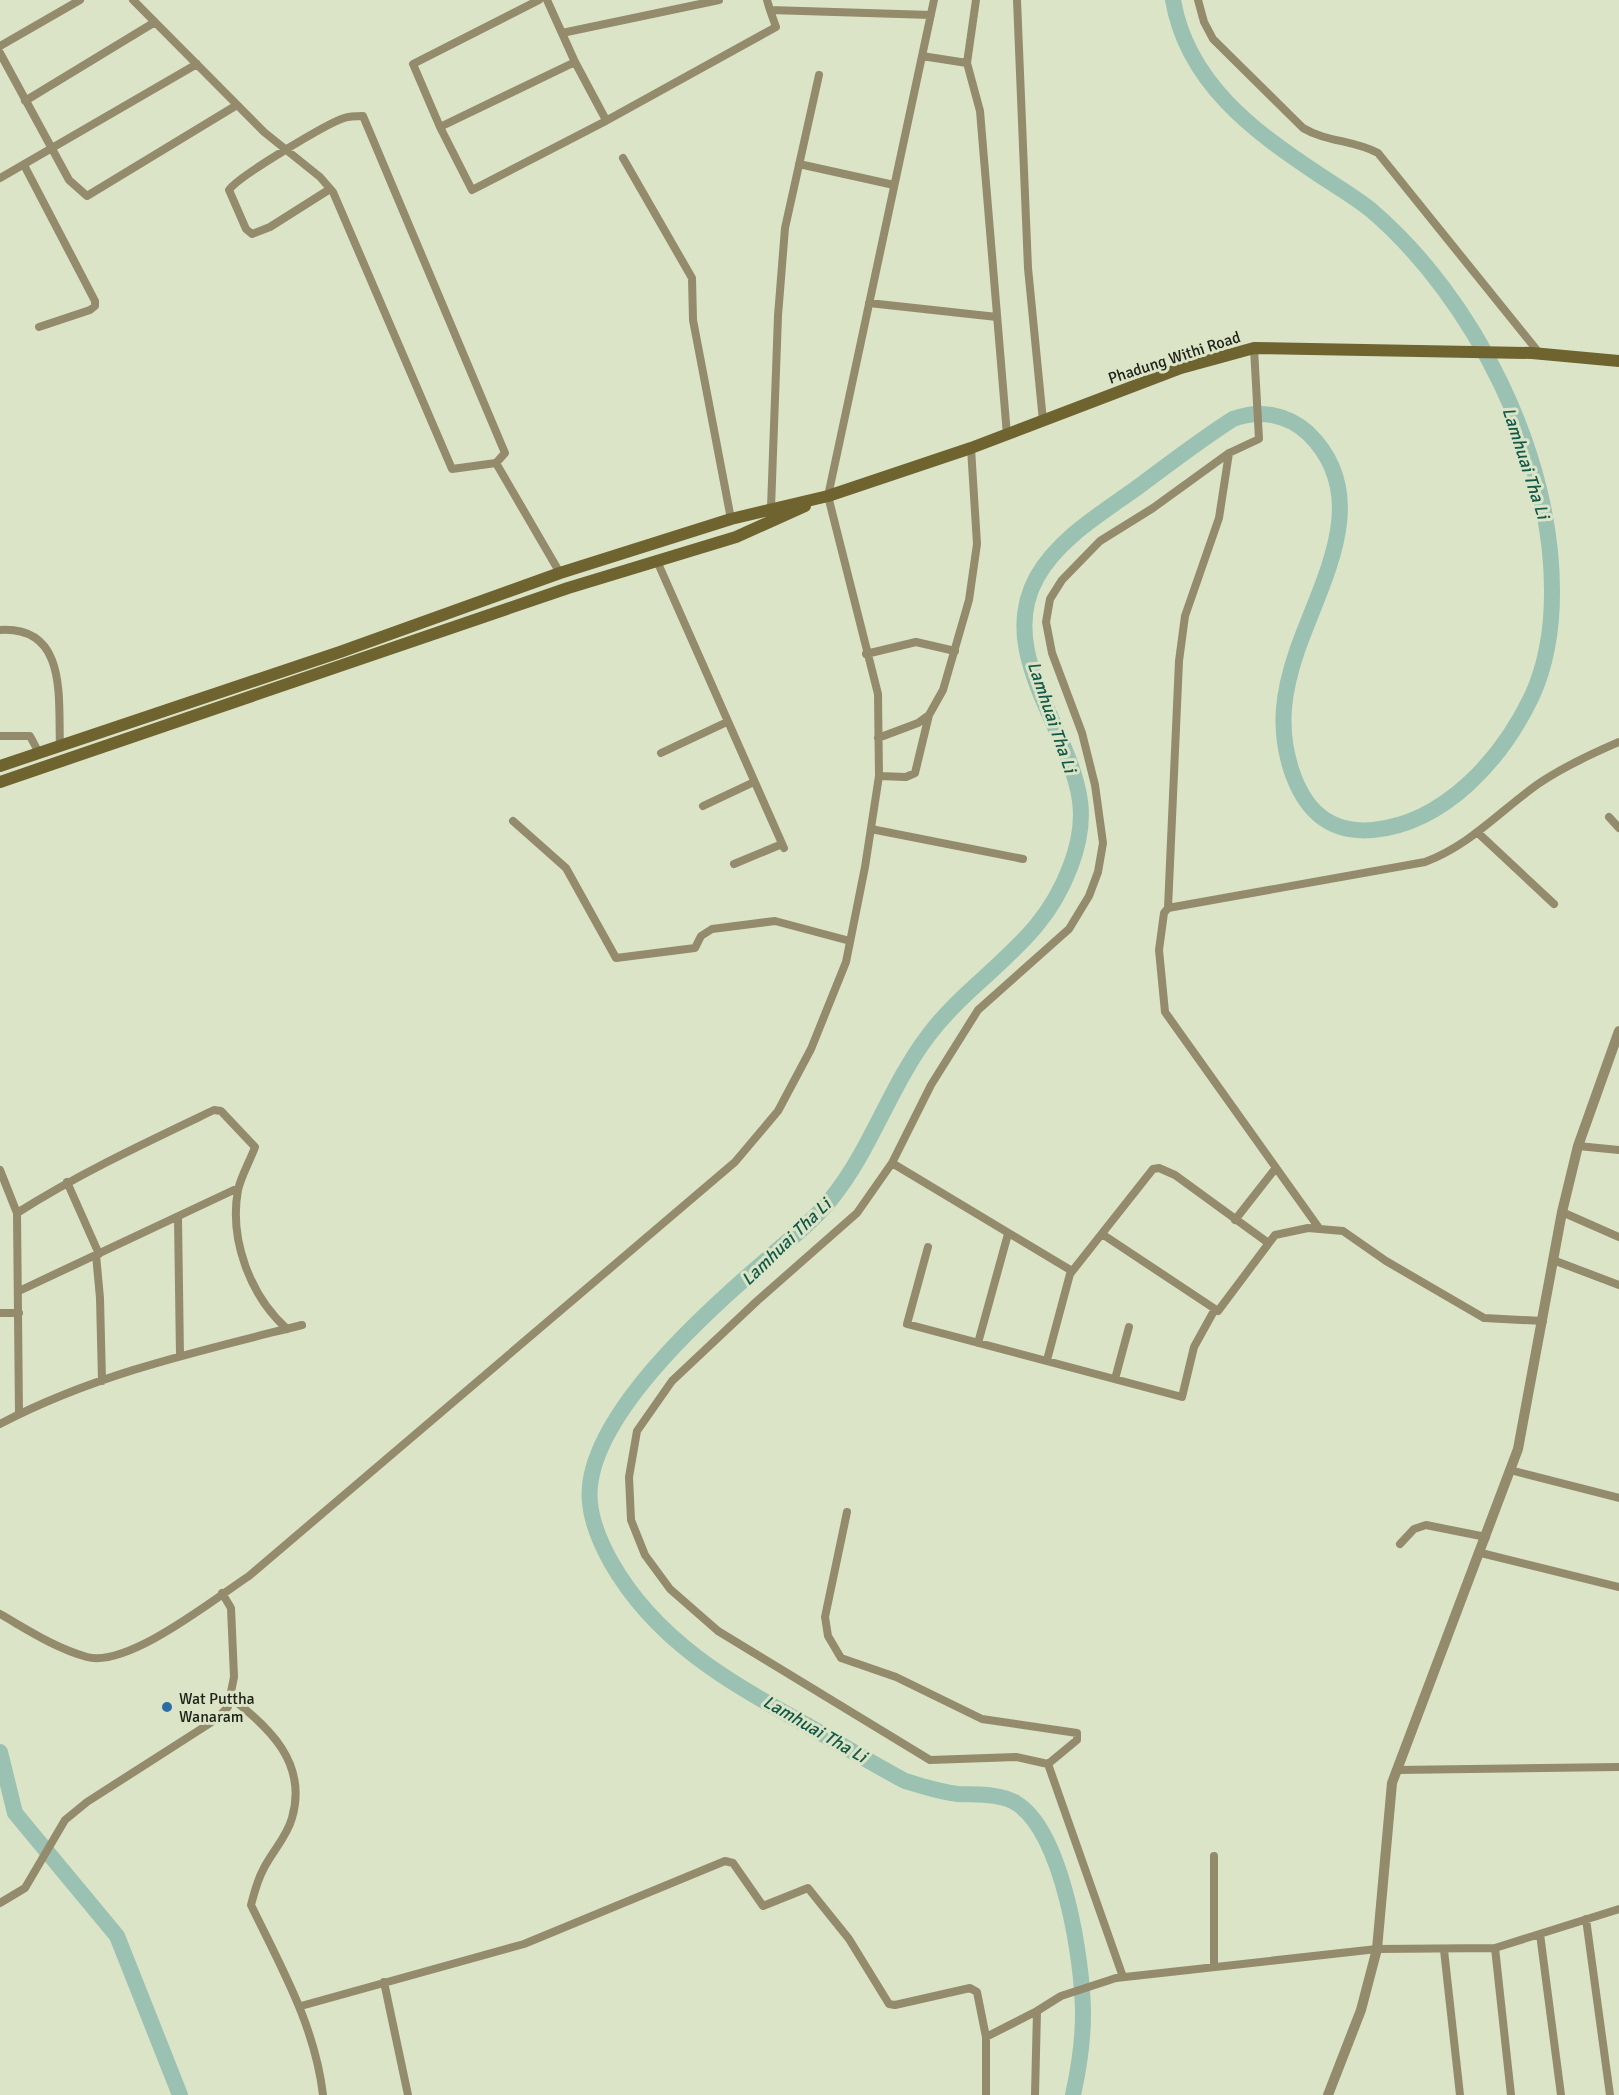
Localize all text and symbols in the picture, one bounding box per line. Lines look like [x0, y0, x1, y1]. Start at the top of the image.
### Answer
street label: Phadung Withi Road [1106, 327, 1243, 389]
water label: Lamhuai Tha Li [1498, 404, 1555, 524]
water label: Lamhuai Tha Li [1023, 659, 1082, 777]
water label: Lamhuai Tha Li [737, 1192, 837, 1290]
place label: Wat Puttha Wanaram [179, 1689, 255, 1727]
water label: Lamhuai Tha Li [759, 1690, 873, 1769]
marker: Wat Puttha Wanaram [160, 1700, 174, 1714]

